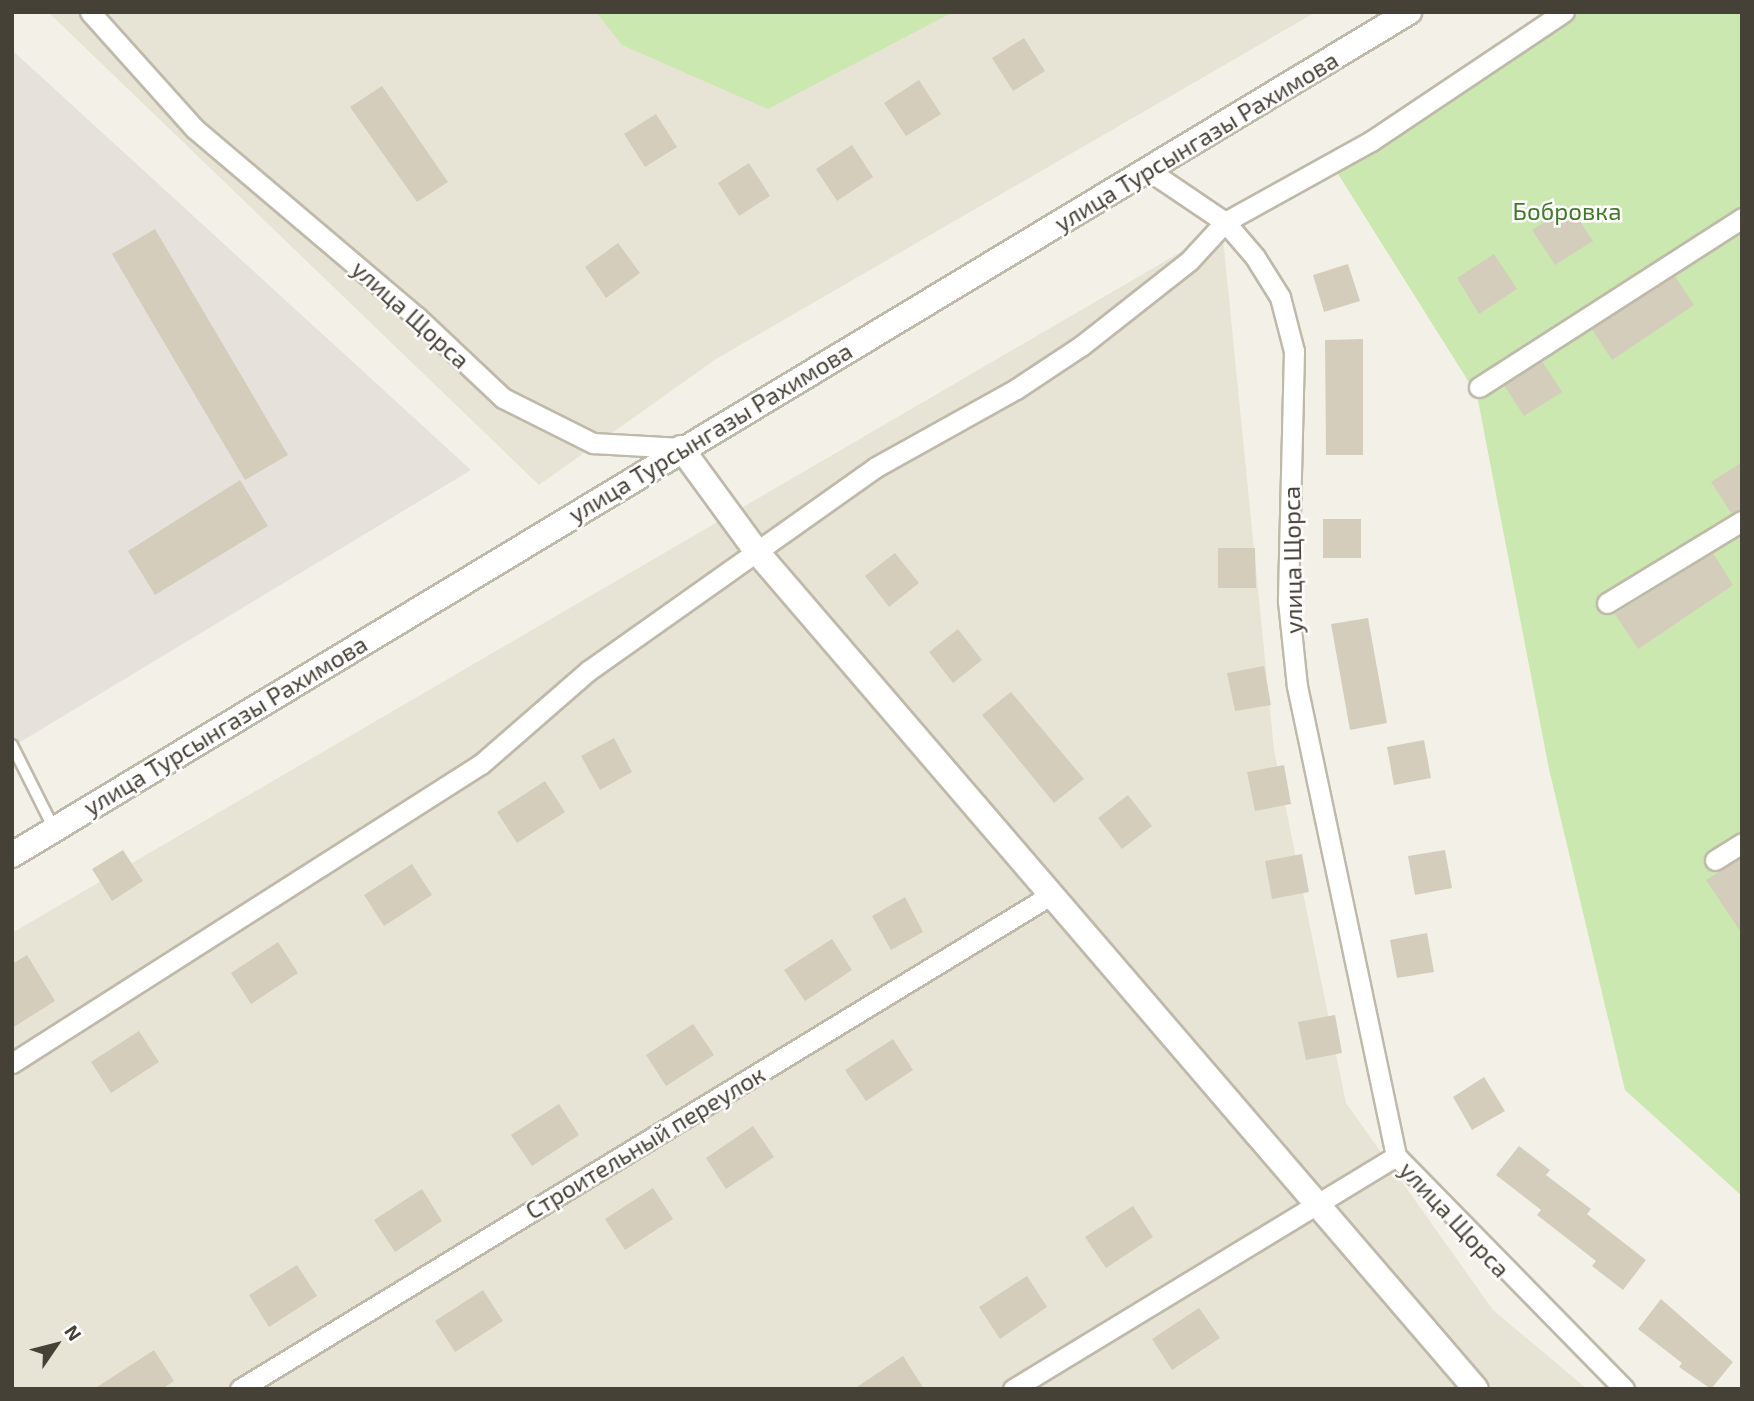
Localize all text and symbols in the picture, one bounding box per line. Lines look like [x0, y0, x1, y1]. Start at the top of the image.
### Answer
street label: улица Турсынгазы Рахимова [1049, 45, 1343, 237]
park label: Бобровка [1513, 197, 1621, 225]
street label: улица Щорса [346, 254, 476, 374]
street label: улица Турсынгазы Рахимова [563, 336, 857, 528]
street label: улица Щорса [1276, 486, 1308, 634]
street label: улица Турсынгазы Рахимова [78, 629, 372, 821]
street label: Строительный переулок [520, 1059, 770, 1225]
street label: улица Щорса [1394, 1155, 1516, 1283]
north arrow [21, 1310, 91, 1380]
text: N [60, 1320, 87, 1345]

